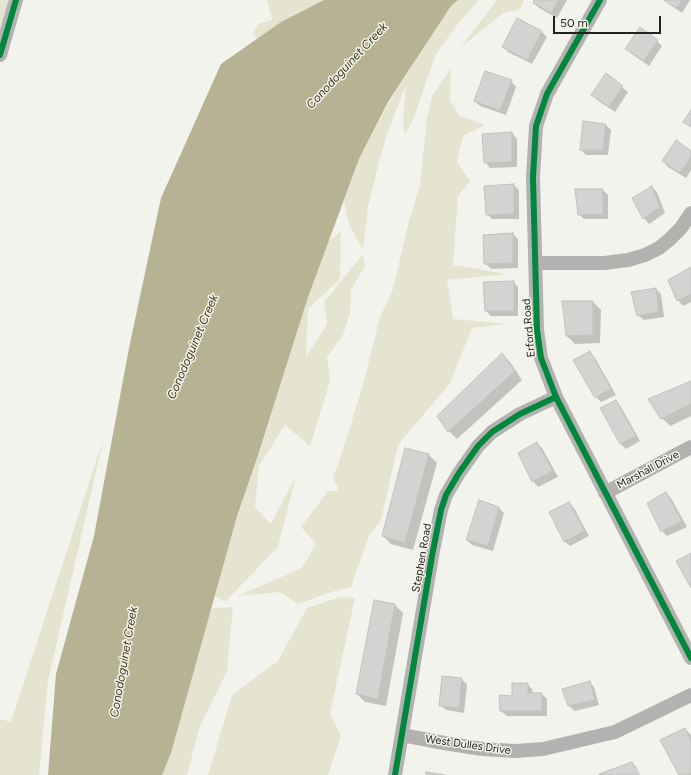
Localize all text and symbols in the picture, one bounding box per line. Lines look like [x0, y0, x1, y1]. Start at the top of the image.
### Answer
scale bar [555, 8, 663, 34]
text: 50 m [560, 16, 588, 30]
water label: Conodoguinet Creek [303, 20, 391, 112]
water label: Conodoguinet Creek [164, 292, 222, 402]
street label: Erford Road [520, 298, 538, 358]
street label: Marshall Drive [615, 448, 681, 492]
street label: Stephen Road [409, 523, 435, 593]
water label: Conodoguinet Creek [107, 605, 141, 719]
street label: West Dulles Drive [425, 732, 511, 758]

